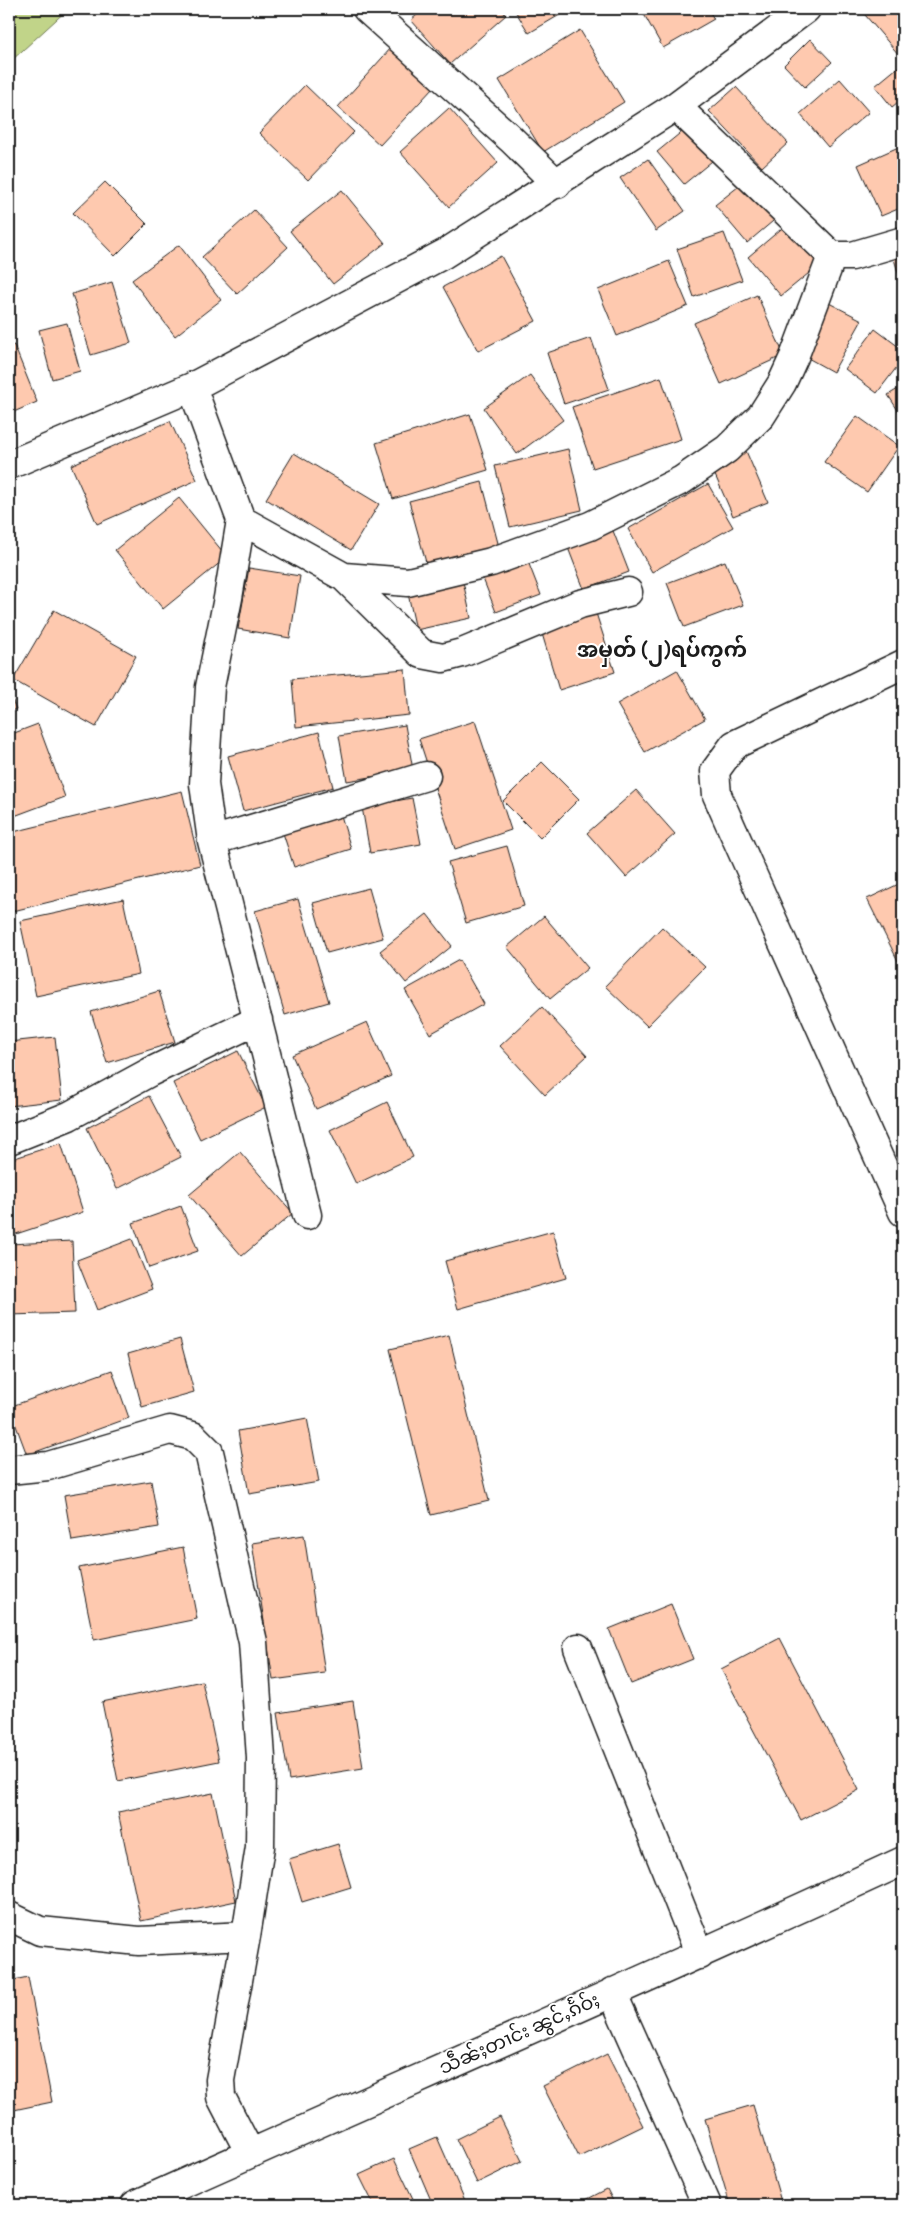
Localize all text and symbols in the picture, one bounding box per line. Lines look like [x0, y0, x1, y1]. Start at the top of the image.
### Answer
district label: အမှတ် (၂)ရပ်ကွက် [577, 634, 747, 667]
street label: သဵၼ်ႈတၢင်း ၼွင်ႇၵႅဝ်ႈ [434, 1985, 604, 2083]

